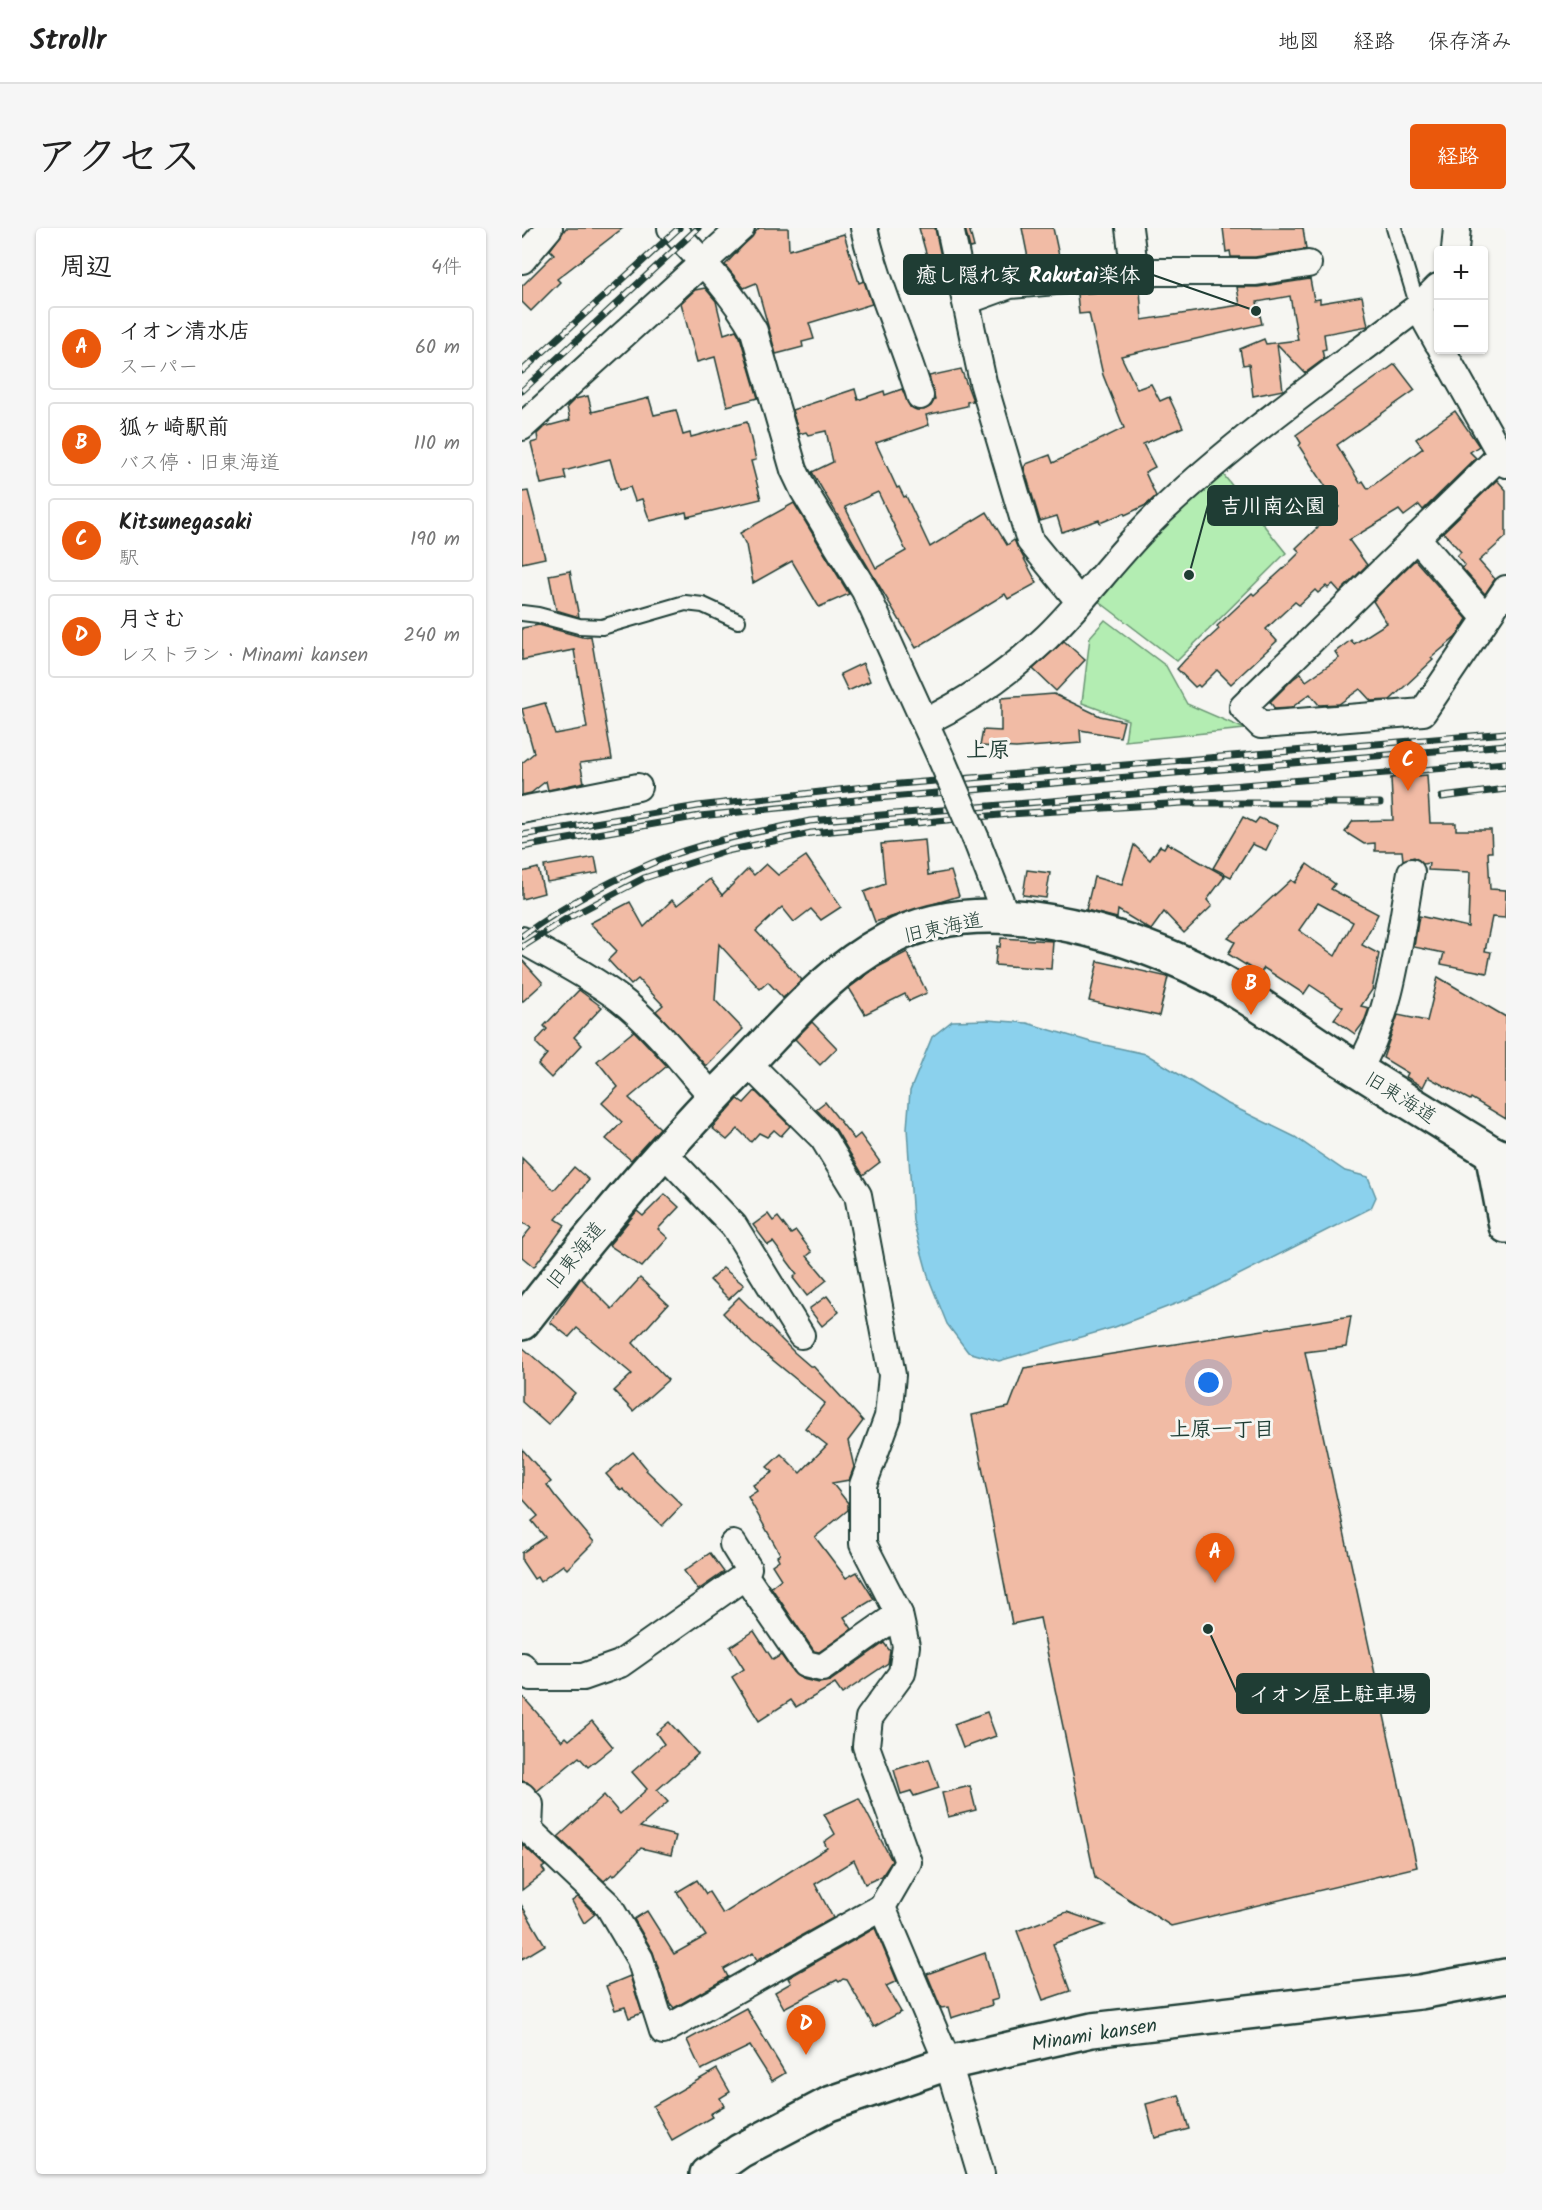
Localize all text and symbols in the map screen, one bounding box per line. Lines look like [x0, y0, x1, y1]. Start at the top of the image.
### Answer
text: Strollr [30, 19, 106, 64]
text: 地図 [1278, 26, 1320, 59]
text: 経路 [1353, 26, 1395, 59]
text: 保存済み [1428, 26, 1512, 59]
button: 経路 [1410, 124, 1506, 189]
text: アクセス [36, 125, 201, 192]
map controls [1434, 246, 1488, 354]
button: + [1434, 246, 1488, 300]
text: 周辺 [60, 247, 112, 289]
text: 4件 [431, 252, 462, 284]
callout: 癒し隠れ家 Rakutai楽体 [904, 255, 1153, 294]
text: 癒し隠れ家 Rakutai楽体 [916, 260, 1140, 293]
button: − [1434, 300, 1488, 354]
text: イオン清水店 [119, 315, 251, 350]
text: A [75, 332, 88, 364]
text: 60 m [415, 332, 460, 364]
text: スーパー [119, 352, 198, 384]
text: 狐ヶ崎駅前 [119, 411, 229, 446]
text: B [75, 428, 88, 460]
text: 110 m [414, 428, 460, 460]
text: バス停 · 旧東海道 [119, 448, 280, 480]
callout: 吉川南公園 [1208, 486, 1337, 525]
text: 吉川南公園 [1221, 491, 1326, 524]
text: Kitsunegasaki [119, 506, 252, 541]
text: C [75, 524, 88, 556]
text: 190 m [410, 524, 460, 556]
text: 駅 [119, 543, 139, 575]
text: 月さむ [119, 603, 185, 638]
text: D [75, 620, 88, 652]
text: 240 m [403, 620, 460, 652]
text: レストラン · Minami kansen [119, 640, 368, 672]
district label: 上原 [966, 734, 1010, 769]
pin: C [1388, 742, 1428, 791]
street label: 旧東海道 [901, 905, 986, 953]
pin: B [1232, 966, 1270, 1015]
street label: 旧東海道 [1358, 1064, 1442, 1133]
street label: 旧東海道 [539, 1215, 614, 1297]
your location [1194, 1368, 1223, 1397]
district label: 上原一丁目 [1170, 1414, 1275, 1447]
pin: A [1196, 1534, 1234, 1583]
callout: イオン屋上駐車場 [1237, 1674, 1429, 1713]
text: イオン屋上駐車場 [1249, 1679, 1417, 1712]
pin: D [786, 2006, 826, 2055]
street label: Minami kansen [1029, 2010, 1159, 2062]

